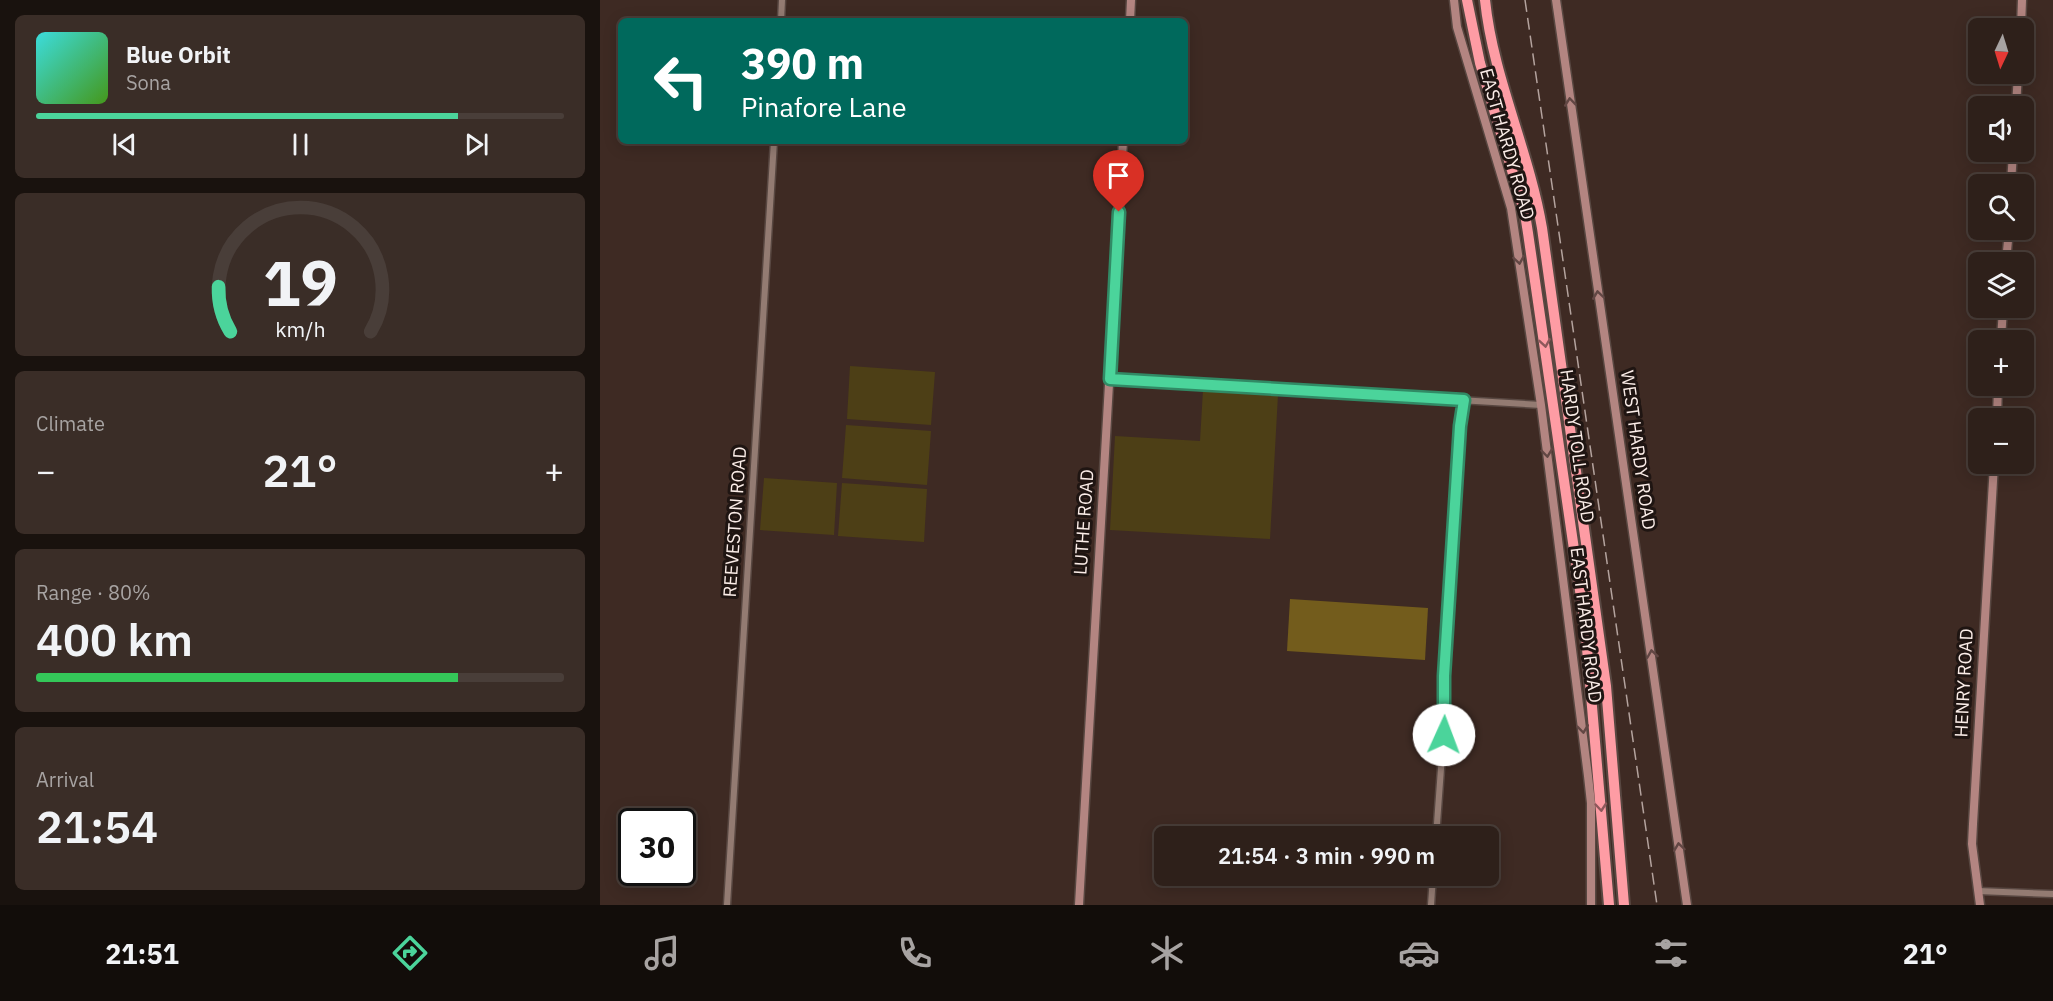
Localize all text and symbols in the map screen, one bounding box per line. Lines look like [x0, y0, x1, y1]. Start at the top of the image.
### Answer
north arrow [1968, 18, 2034, 84]
map controls [1968, 18, 2034, 474]
text: 390 m [741, 36, 864, 91]
text: Blue Orbit [126, 40, 231, 69]
icon: left [642, 42, 720, 120]
street label: EAST HARDY ROAD [1475, 65, 1540, 222]
text: Sona [126, 69, 171, 96]
text: Pinafore Lane [741, 89, 907, 124]
button: sound [1968, 96, 2034, 162]
one-way arrow [1564, 97, 1577, 107]
icon: previous [108, 128, 141, 161]
icon: pause [284, 128, 317, 161]
icon: next [460, 128, 493, 161]
pin [1093, 150, 1144, 212]
icon: arrive [1102, 159, 1135, 192]
button: search [1968, 174, 2034, 240]
text: 19 [263, 242, 337, 323]
button: layers [1968, 252, 2034, 318]
one-way arrow [1513, 255, 1525, 264]
one-way arrow [1593, 290, 1605, 300]
text: km/h [275, 315, 325, 343]
button: + [1968, 330, 2034, 396]
one-way arrow [1538, 338, 1551, 348]
street label: HARDY TOLL ROAD [1555, 368, 1600, 524]
street label: WEST HARDY ROAD [1616, 369, 1661, 531]
button: − [1968, 408, 2034, 474]
text: Climate [36, 410, 105, 437]
text: 21° [262, 441, 338, 499]
street label: REEVESTON ROAD [718, 446, 751, 598]
one-way arrow [1541, 448, 1553, 457]
text: − [36, 449, 56, 492]
text: + [544, 449, 564, 492]
street label: LUTHE ROAD [1068, 468, 1099, 576]
street label: EAST HARDY ROAD [1566, 546, 1607, 704]
text: Range · 80% [36, 579, 151, 606]
text: 400 km [36, 610, 193, 668]
street label: HENRY ROAD [1949, 628, 1978, 738]
one-way arrow [1646, 649, 1658, 659]
position arrow [1412, 703, 1476, 767]
one-way arrow [1576, 725, 1588, 734]
text: Arrival [36, 766, 94, 793]
text: 21:54 [36, 797, 158, 855]
one-way arrow [1594, 803, 1607, 812]
speed limit sign: 30 [618, 808, 696, 886]
text: 21:54 · 3 min · 990 m [1218, 841, 1435, 870]
one-way arrow [1673, 843, 1685, 852]
icon: directions [389, 932, 431, 974]
icon: music [641, 932, 683, 974]
icon: phone [894, 932, 936, 974]
icon: climate [1146, 932, 1188, 974]
icon: car [1398, 932, 1440, 974]
icon: filters [1650, 932, 1692, 974]
text: 21:51 [105, 936, 179, 971]
text: 21° [1903, 936, 1948, 971]

